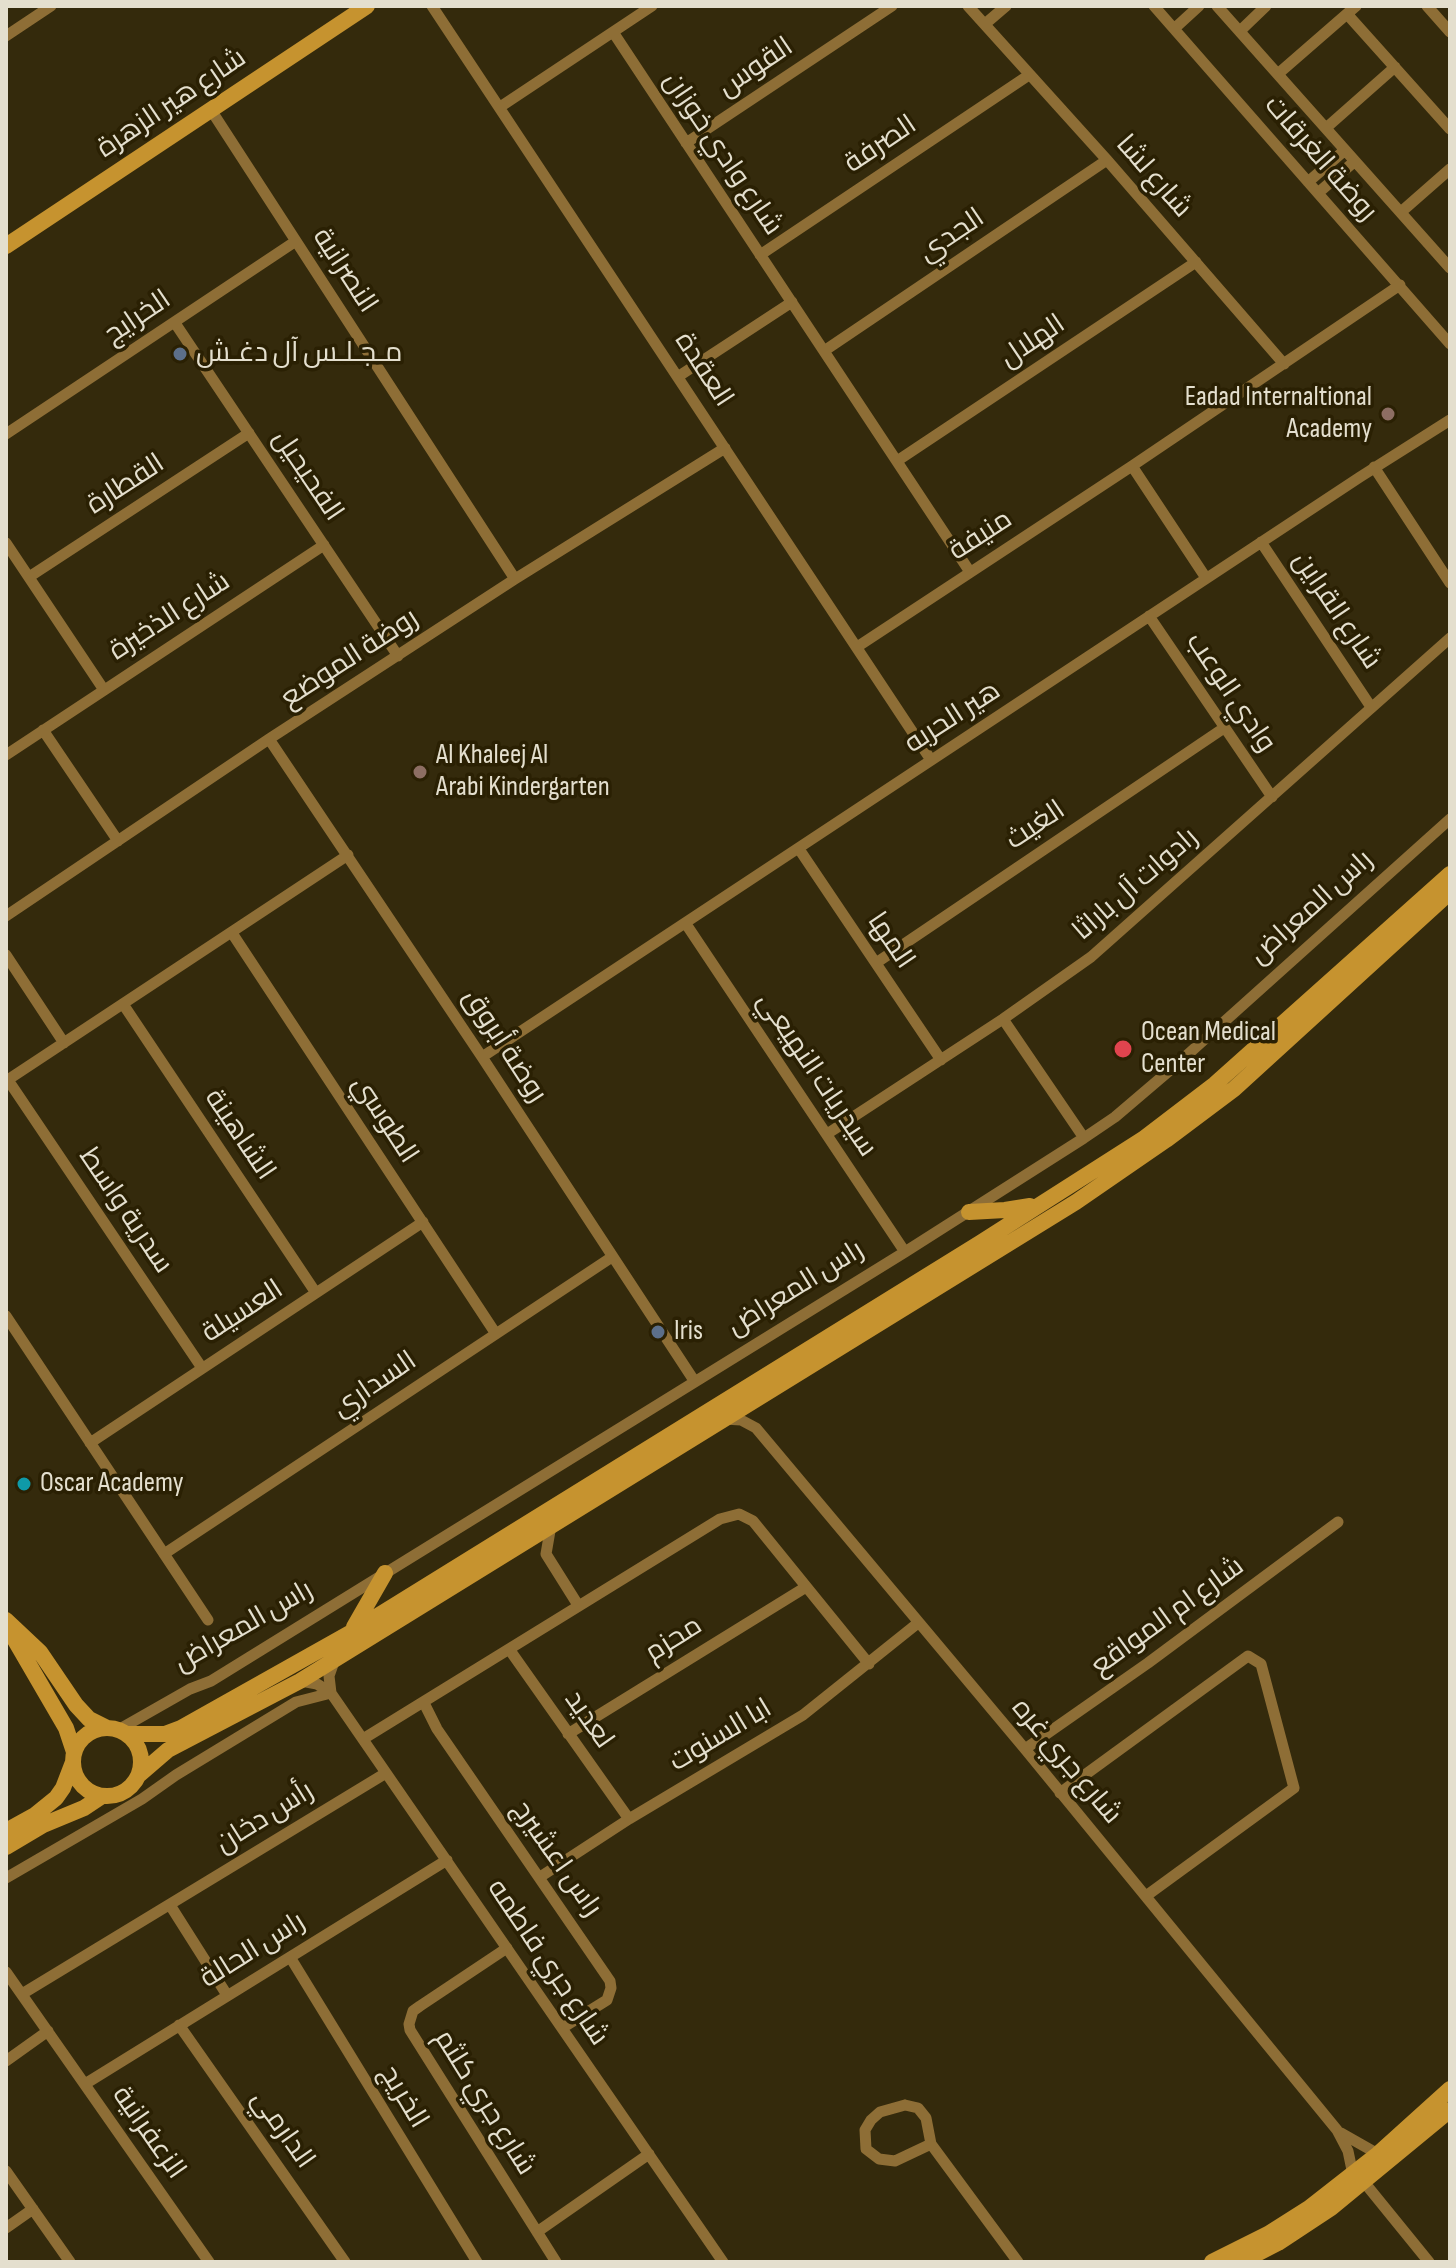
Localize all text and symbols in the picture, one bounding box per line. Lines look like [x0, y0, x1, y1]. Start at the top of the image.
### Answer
street label: القوس [712, 31, 800, 105]
street label: شارع هير الزهرة [91, 42, 253, 166]
street label: شارع وادي خوزان [655, 66, 789, 242]
street label: روضة الغرقات [1256, 89, 1384, 229]
street label: الصرفة [839, 109, 923, 181]
street label: شارع لشا [1108, 129, 1198, 225]
street label: الجدي [913, 202, 991, 270]
street label: النصرانية [304, 222, 384, 320]
street label: الخرايج [98, 284, 178, 352]
street label: الهلال [994, 308, 1072, 376]
street label: العقدة [667, 326, 739, 414]
place label: مـجـلـس آل دغـش [196, 337, 402, 371]
marker: مـجـلـس آل دغـش [171, 345, 189, 363]
place label: Eadad Internaltional Academy [1185, 381, 1372, 447]
marker: Eadad Internaltional Academy [1379, 405, 1397, 423]
street label: الفحيحيل [264, 424, 350, 528]
street label: القطارة [81, 447, 171, 523]
street label: منيفة [943, 503, 1019, 569]
street label: شارع القراين [1284, 546, 1388, 676]
street label: شارع الذخيرة [103, 565, 237, 669]
street label: روضة الموضع [275, 602, 425, 716]
street label: وادي الوعب [1178, 627, 1282, 759]
street label: هير الحربه [899, 675, 1007, 761]
place label: Al Khaleej Al Arabi Kindergarten [436, 739, 610, 805]
marker: Al Khaleej Al Arabi Kindergarten [411, 763, 429, 781]
street label: الغيث [1000, 794, 1072, 858]
street label: رادوات آل باراثا [1067, 822, 1205, 948]
street label: راس المعراض [1243, 844, 1381, 972]
street label: المها [859, 906, 921, 976]
street label: روضة أبروق [455, 983, 553, 1109]
street label: سيدريات النهيعي [749, 986, 883, 1164]
place label: Ocean Medical Center [1141, 1016, 1276, 1082]
marker: Ocean Medical Center [1112, 1038, 1134, 1060]
street label: الطوسي [343, 1070, 425, 1170]
street label: الشاهينة [196, 1083, 282, 1187]
street label: سدرية واسط [71, 1142, 179, 1280]
street label: راس المعراض [722, 1234, 870, 1344]
street label: العسيلة [196, 1273, 290, 1351]
place label: Iris [674, 1315, 703, 1349]
marker: Iris [649, 1323, 667, 1341]
street label: السداري [327, 1345, 423, 1425]
place label: Oscar Academy [40, 1467, 184, 1501]
marker: Oscar Academy [15, 1475, 33, 1493]
street label: شارع ام المواقع [1085, 1550, 1251, 1684]
street label: راس المعراض [169, 1574, 319, 1680]
street label: محزم [639, 1610, 709, 1670]
street label: لعديد [556, 1685, 620, 1755]
street label: ابا السنوت [664, 1692, 778, 1780]
street label: شارع جري غره [1004, 1692, 1128, 1832]
street label: رأس دخان [210, 1775, 320, 1861]
street label: راس اعشيرج [504, 1794, 608, 1924]
street label: شارع جري فاطمه [479, 1873, 615, 2053]
street label: راس الحالة [194, 1906, 312, 1996]
street label: شارع جري كلثم [426, 2024, 542, 2182]
street label: الخريج [371, 2059, 435, 2135]
street label: الزعفرانية [104, 2080, 192, 2186]
street label: الدارمي [243, 2084, 321, 2176]

